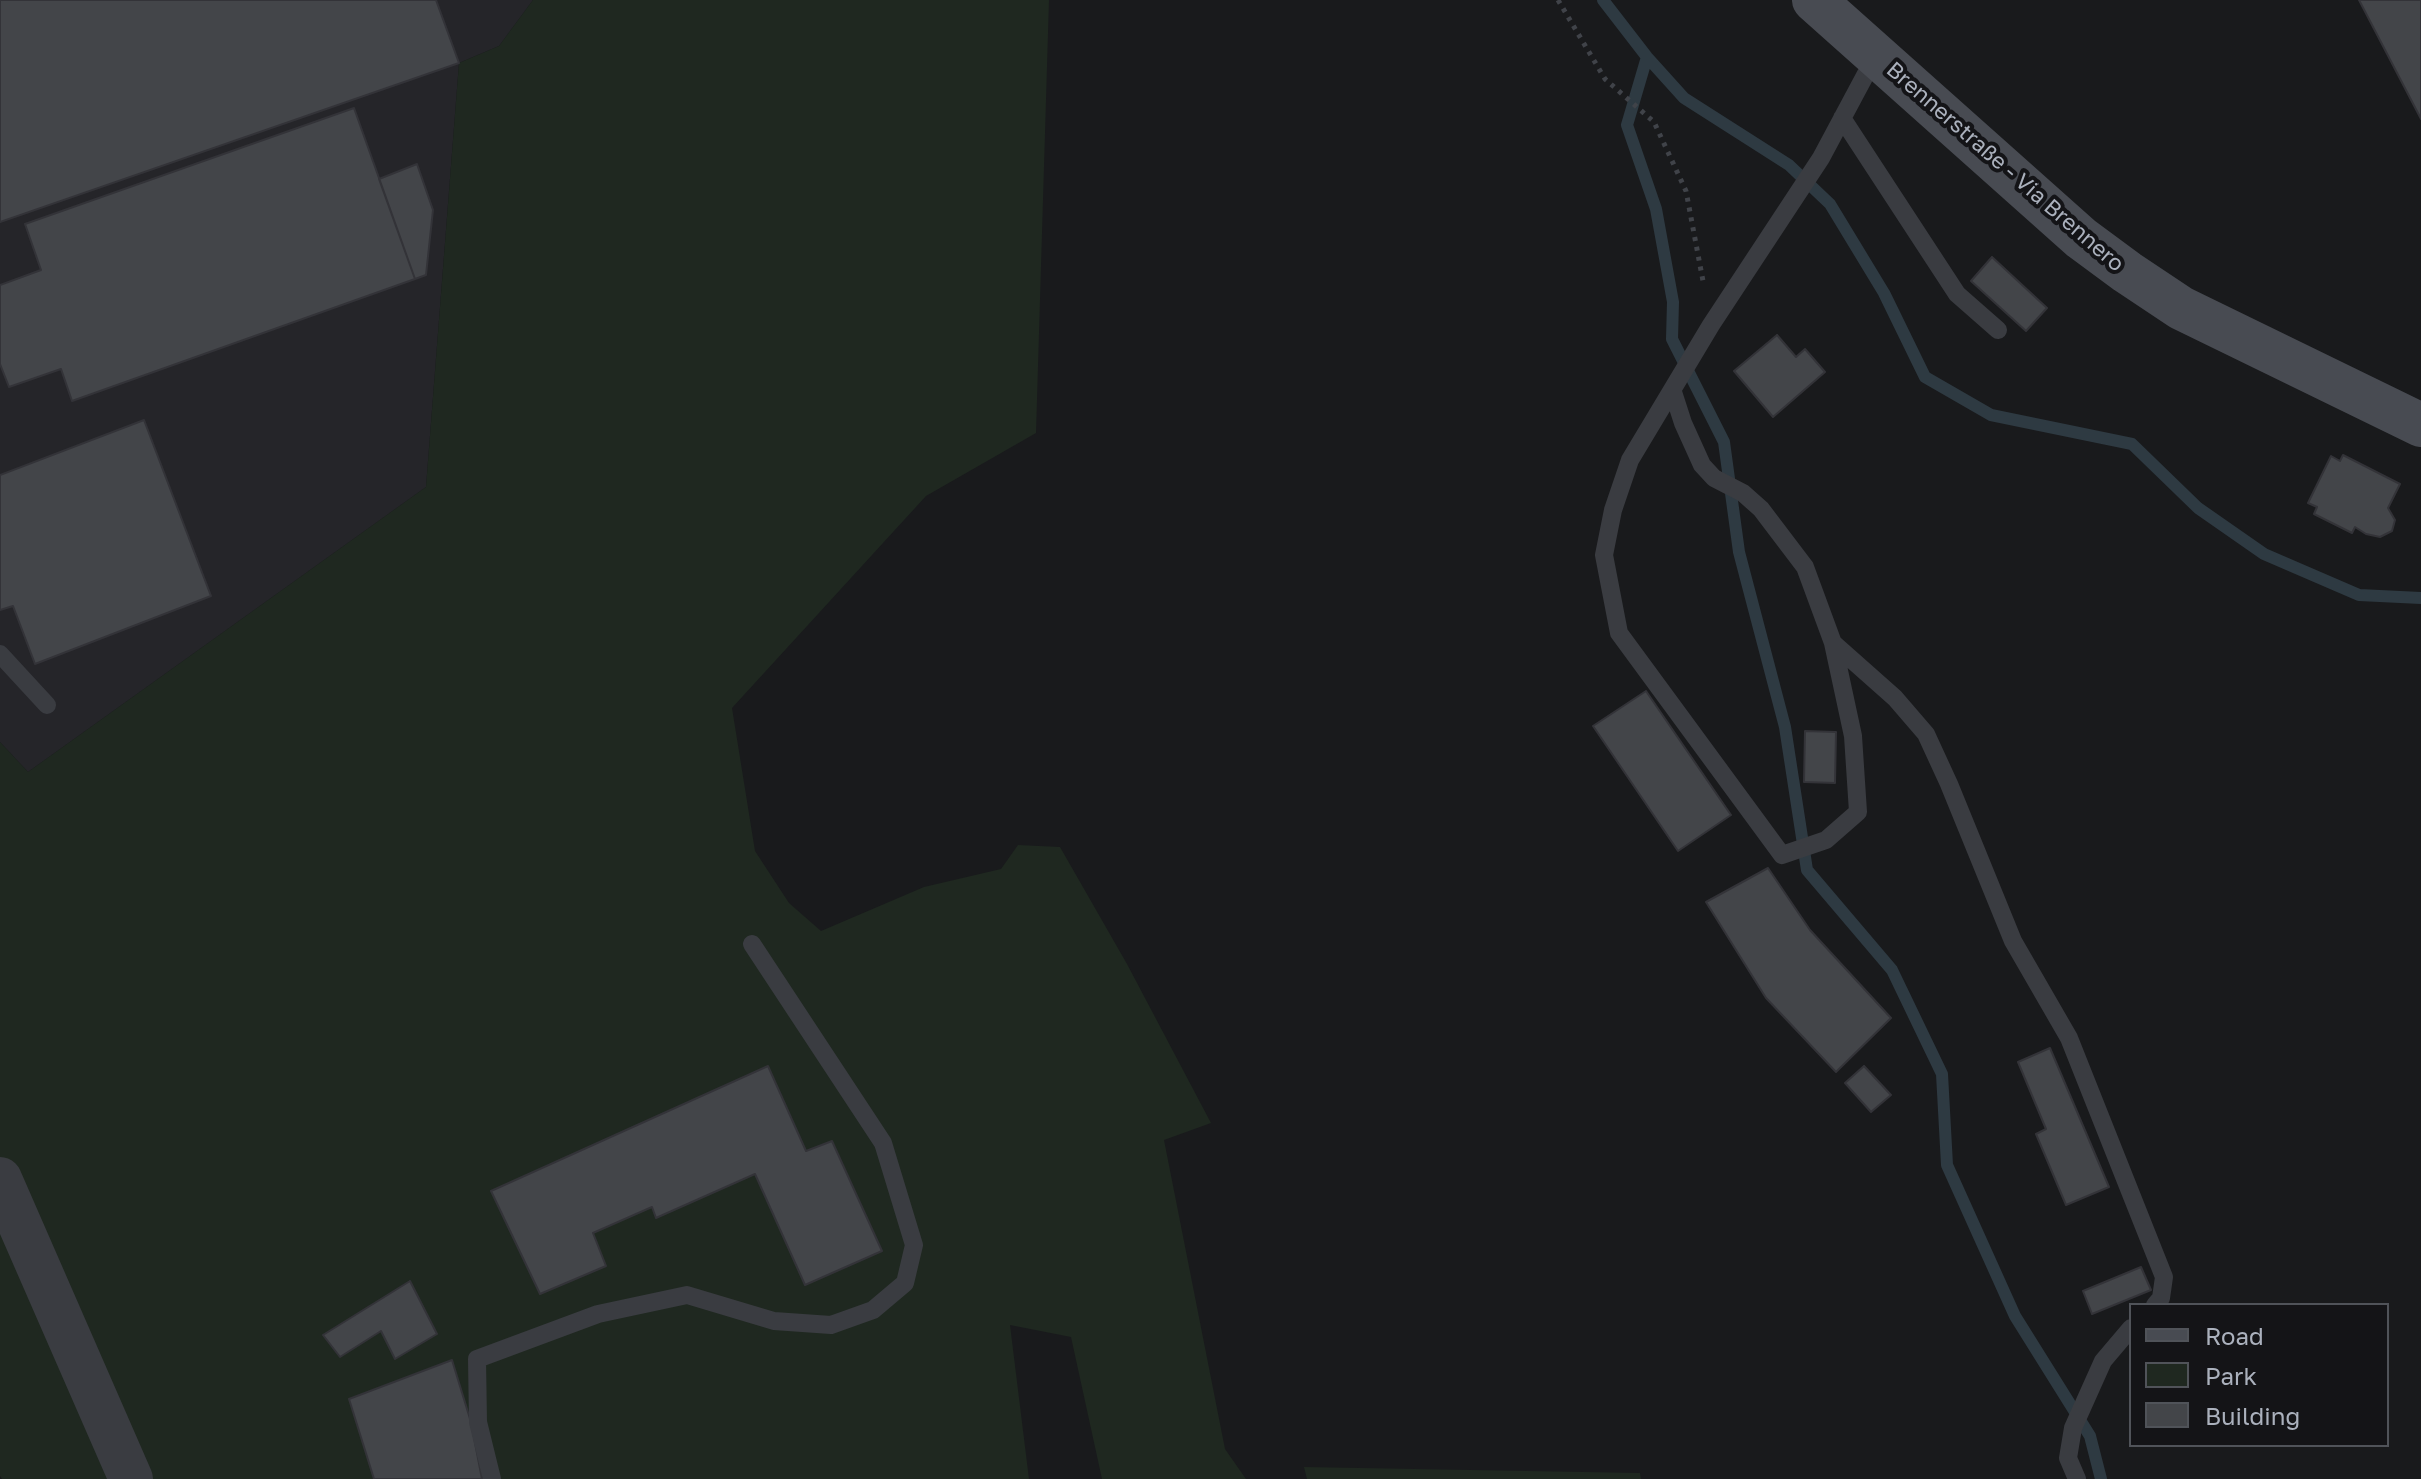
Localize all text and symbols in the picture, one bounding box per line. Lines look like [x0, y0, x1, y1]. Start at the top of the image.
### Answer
street label: Brennerstraße - Via Brennero [1881, 57, 2129, 277]
legend [2129, 1303, 2389, 1447]
text: Road [2205, 1321, 2264, 1350]
text: Park [2205, 1361, 2257, 1390]
text: Building [2205, 1401, 2300, 1430]

